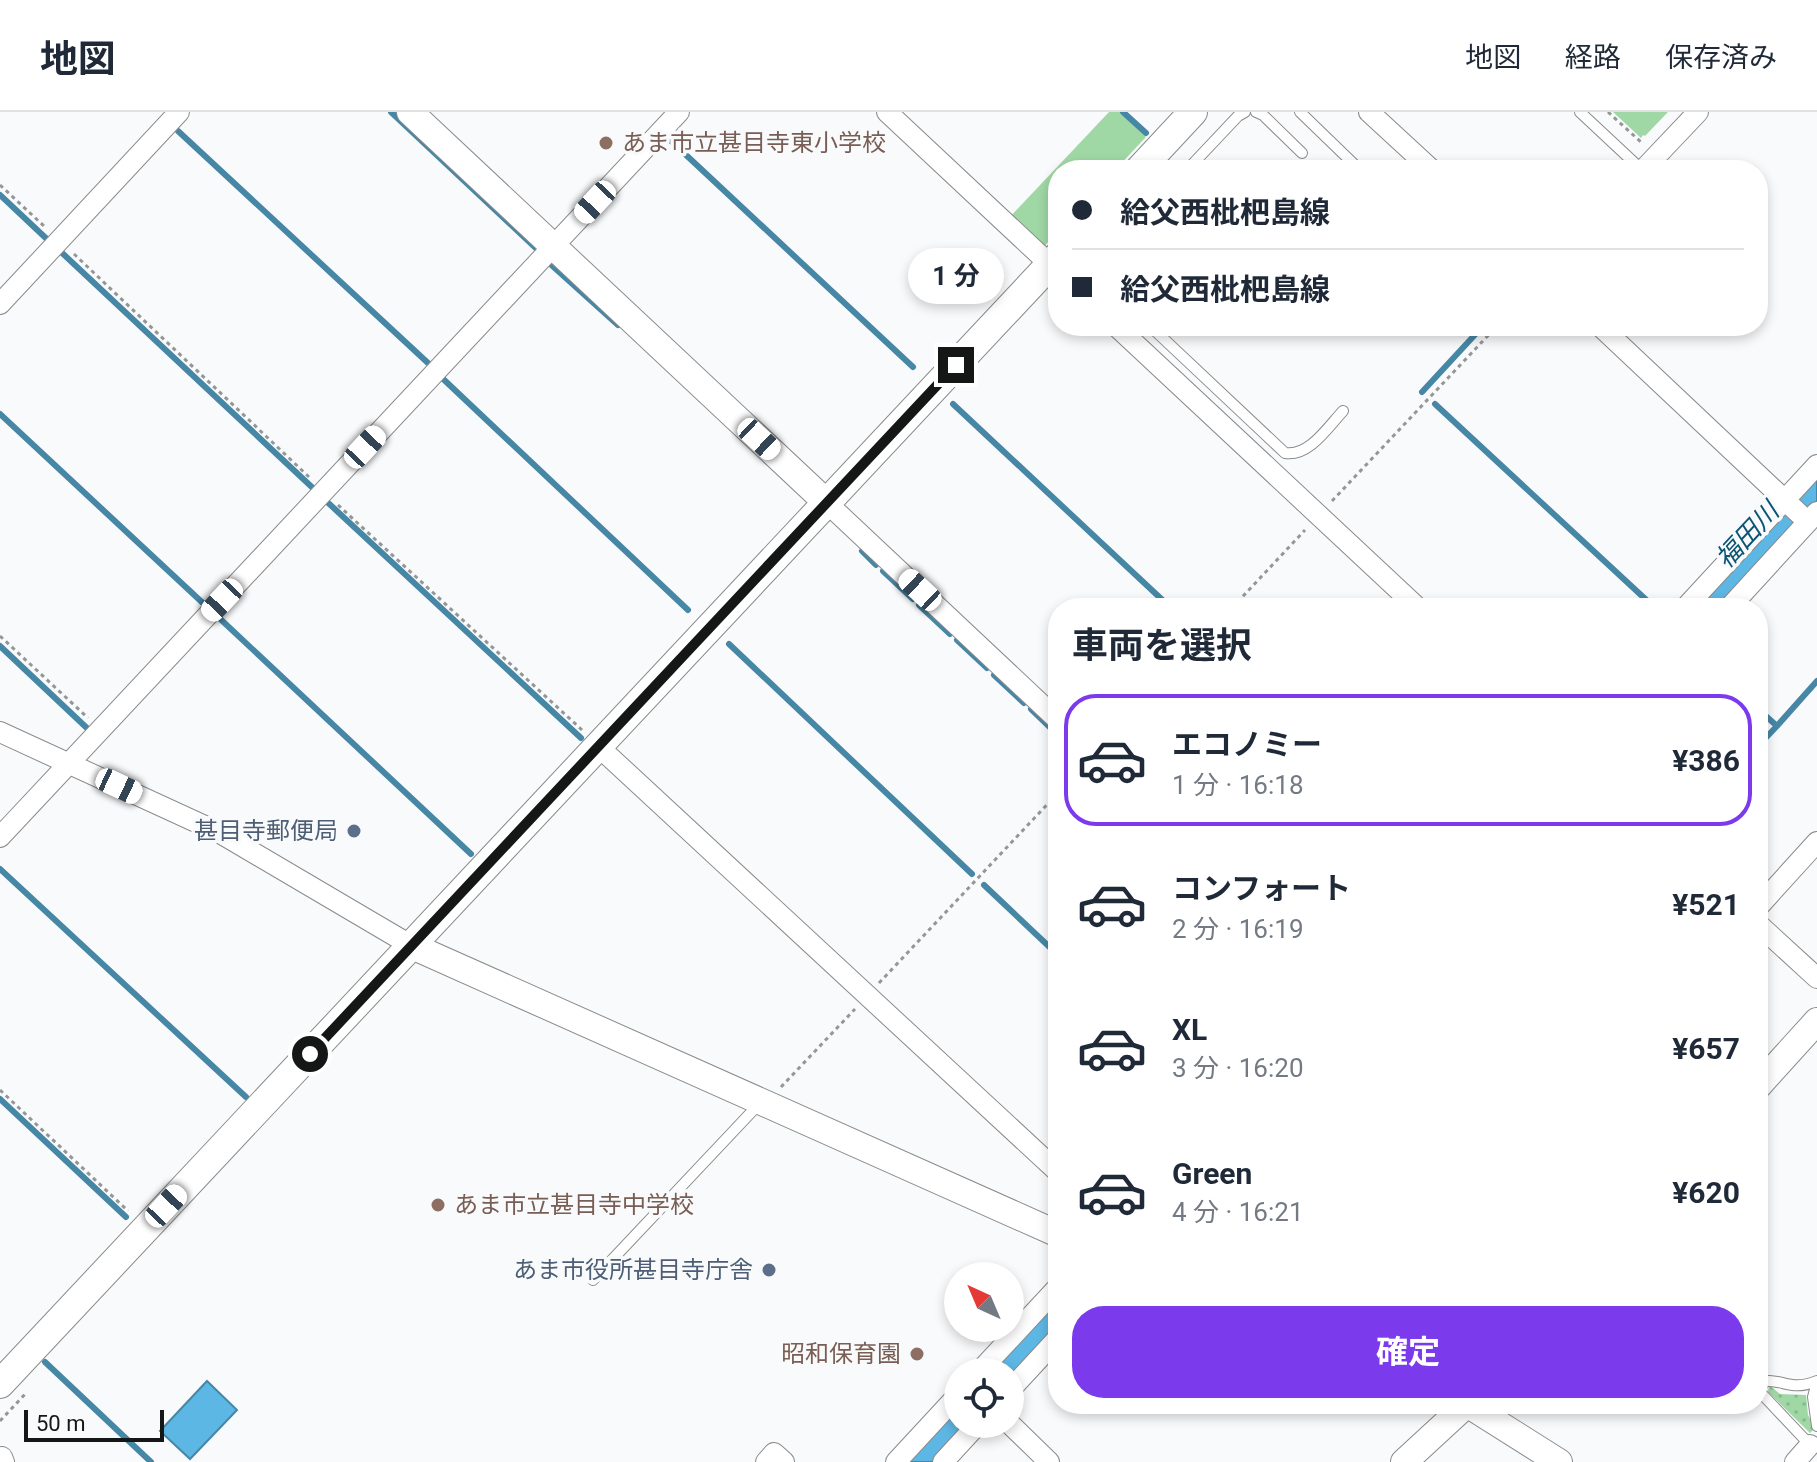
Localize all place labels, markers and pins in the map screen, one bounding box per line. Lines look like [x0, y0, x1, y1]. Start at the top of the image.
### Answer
place label: あま市立甚目寺東小学校 [622, 129, 886, 157]
marker: あま市立甚目寺東小学校 [597, 134, 615, 152]
place label: 甚目寺郵便局 [194, 817, 338, 845]
marker: 甚目寺郵便局 [345, 822, 363, 840]
place label: あま市立甚目寺中学校 [454, 1191, 694, 1219]
marker: あま市立甚目寺中学校 [429, 1196, 447, 1214]
place label: あま市役所甚目寺庁舎 [513, 1256, 753, 1284]
marker: あま市役所甚目寺庁舎 [760, 1261, 778, 1279]
place label: 昭和保育園 [781, 1340, 901, 1368]
marker: 昭和保育園 [908, 1345, 926, 1363]

